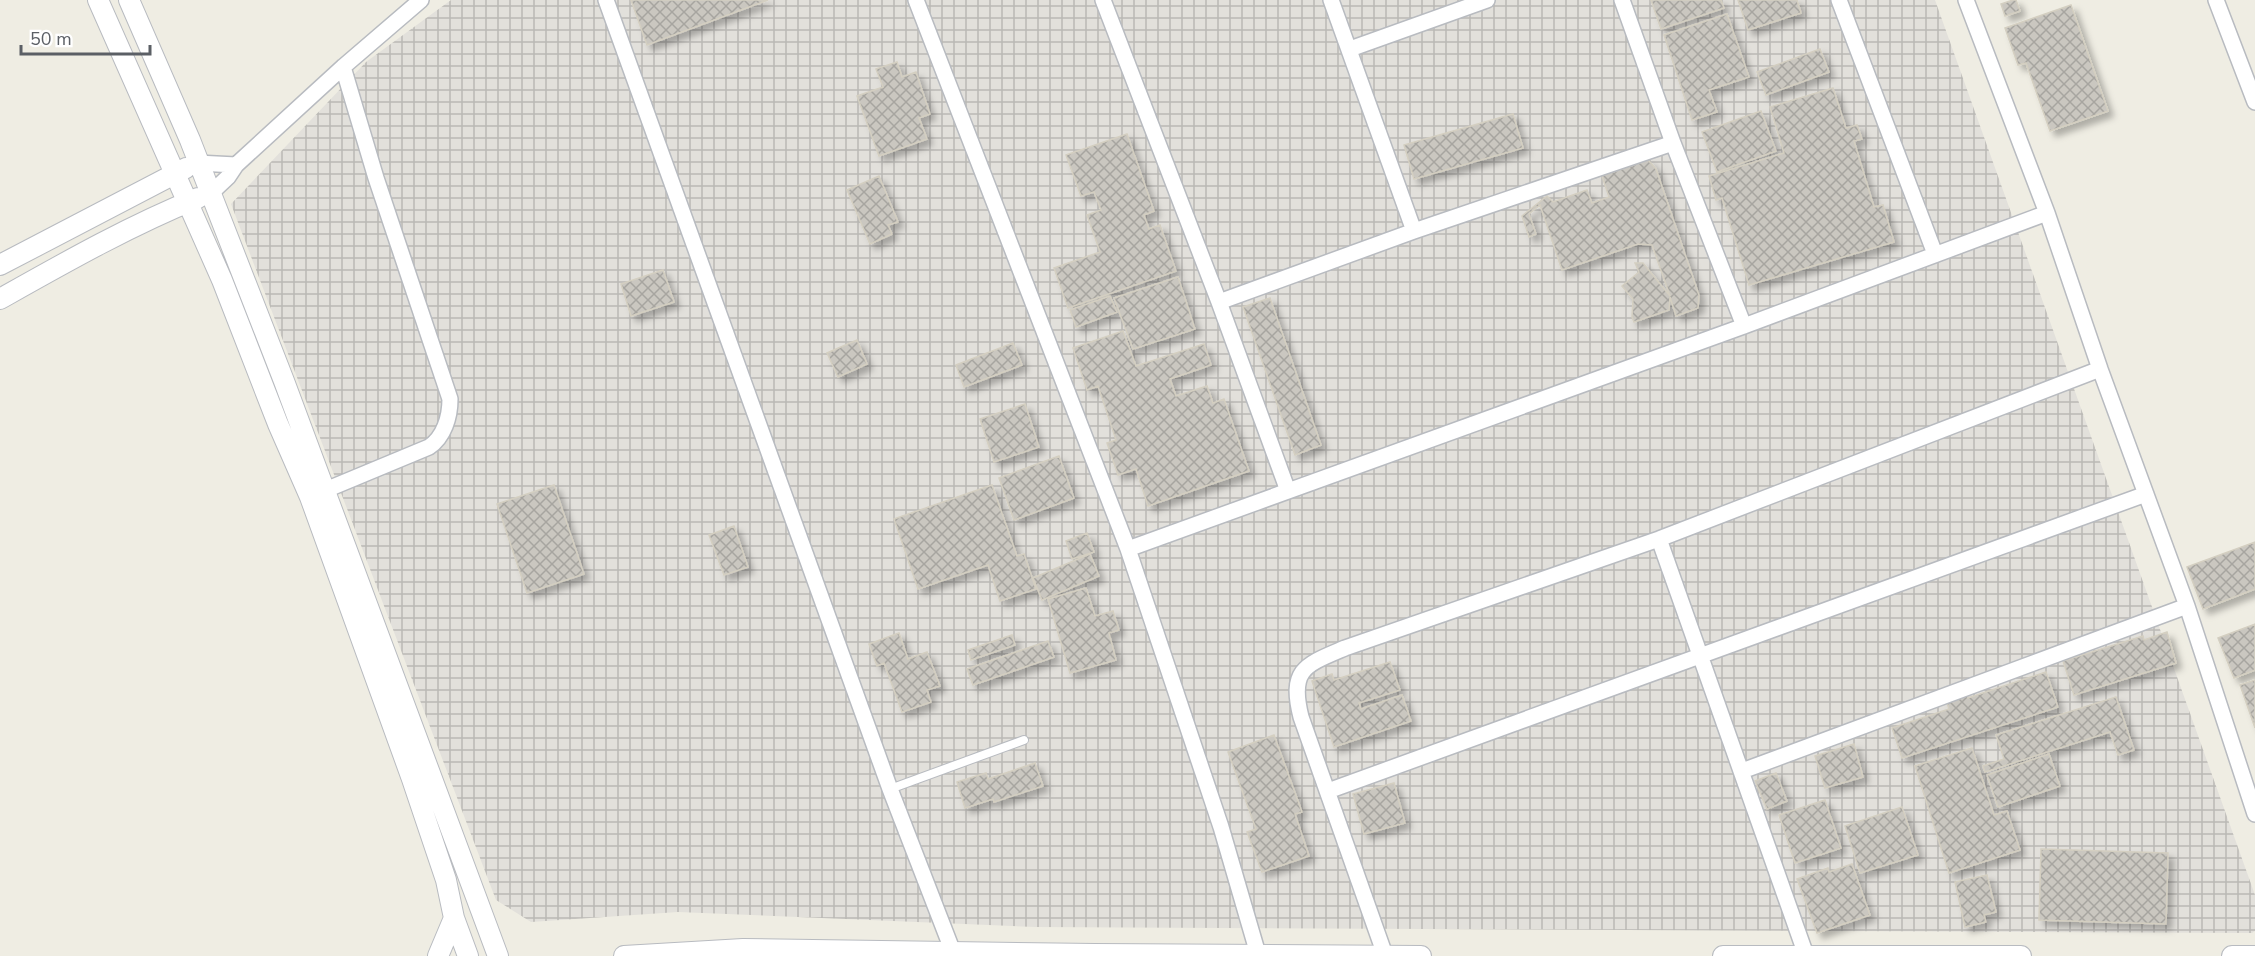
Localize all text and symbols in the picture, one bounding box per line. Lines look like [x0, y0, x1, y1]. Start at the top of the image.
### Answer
scale bar [21, 18, 150, 56]
text: 50 m [30, 27, 72, 51]

